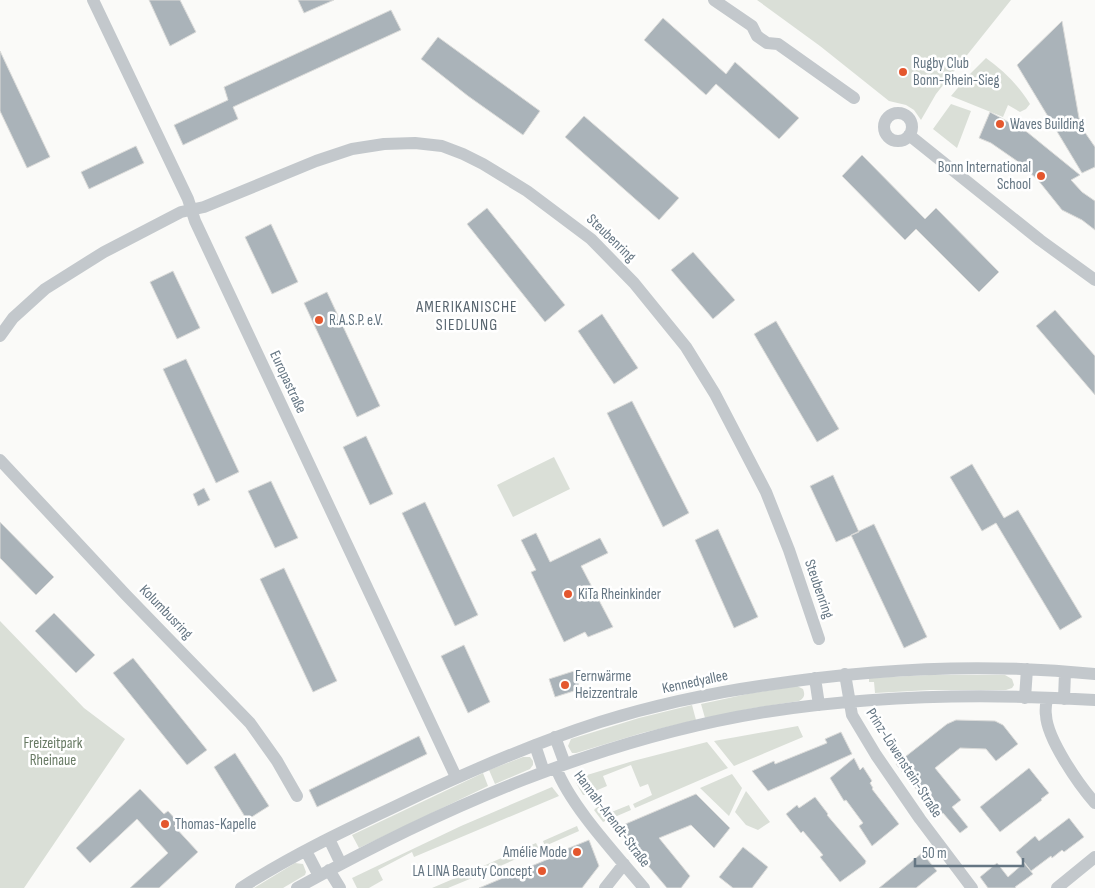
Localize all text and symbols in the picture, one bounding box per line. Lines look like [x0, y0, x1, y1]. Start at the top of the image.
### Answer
place label: Rugby Club Bonn-Rhein-Sieg [913, 54, 999, 90]
marker: Rugby Club Bonn-Rhein-Sieg [897, 66, 909, 78]
place label: Waves Building [1010, 115, 1085, 134]
marker: Waves Building [994, 118, 1006, 130]
place label: Bonn International School [938, 158, 1031, 194]
marker: Bonn International School [1035, 170, 1047, 182]
street label: Steubenring [582, 210, 640, 266]
district label: AMERIKANISCHE SIEDLUNG [415, 298, 518, 335]
place label: R.A.S.P. e.V. [329, 311, 383, 330]
marker: R.A.S.P. e.V. [313, 314, 325, 326]
street label: Europastraße [265, 348, 311, 416]
street label: Steubenring [800, 557, 838, 621]
street label: Kolumbusring [135, 581, 197, 643]
place label: KiTa Rheinkinder [578, 585, 662, 604]
marker: KiTa Rheinkinder [562, 588, 574, 600]
street label: Kennedyallee [660, 666, 730, 698]
place label: Fernwärme Heizzentrale [575, 667, 638, 703]
marker: Fernwärme Heizzentrale [559, 679, 571, 691]
street label: Prinz-Löwenstein-Straße [862, 705, 946, 821]
park label: Freizeitpark Rheinaue [23, 734, 83, 770]
street label: Hannah-Arendt-Straße [569, 767, 655, 871]
place label: Thomas-Kapelle [175, 815, 256, 834]
marker: Thomas-Kapelle [159, 818, 171, 830]
scale bar [915, 836, 1022, 868]
place label: Amélie Mode [502, 843, 567, 862]
text: 50 m [922, 844, 947, 863]
marker: Amélie Mode [571, 846, 583, 858]
place label: LA LINA Beauty Concept [412, 862, 532, 881]
marker: LA LINA Beauty Concept [536, 865, 548, 877]

